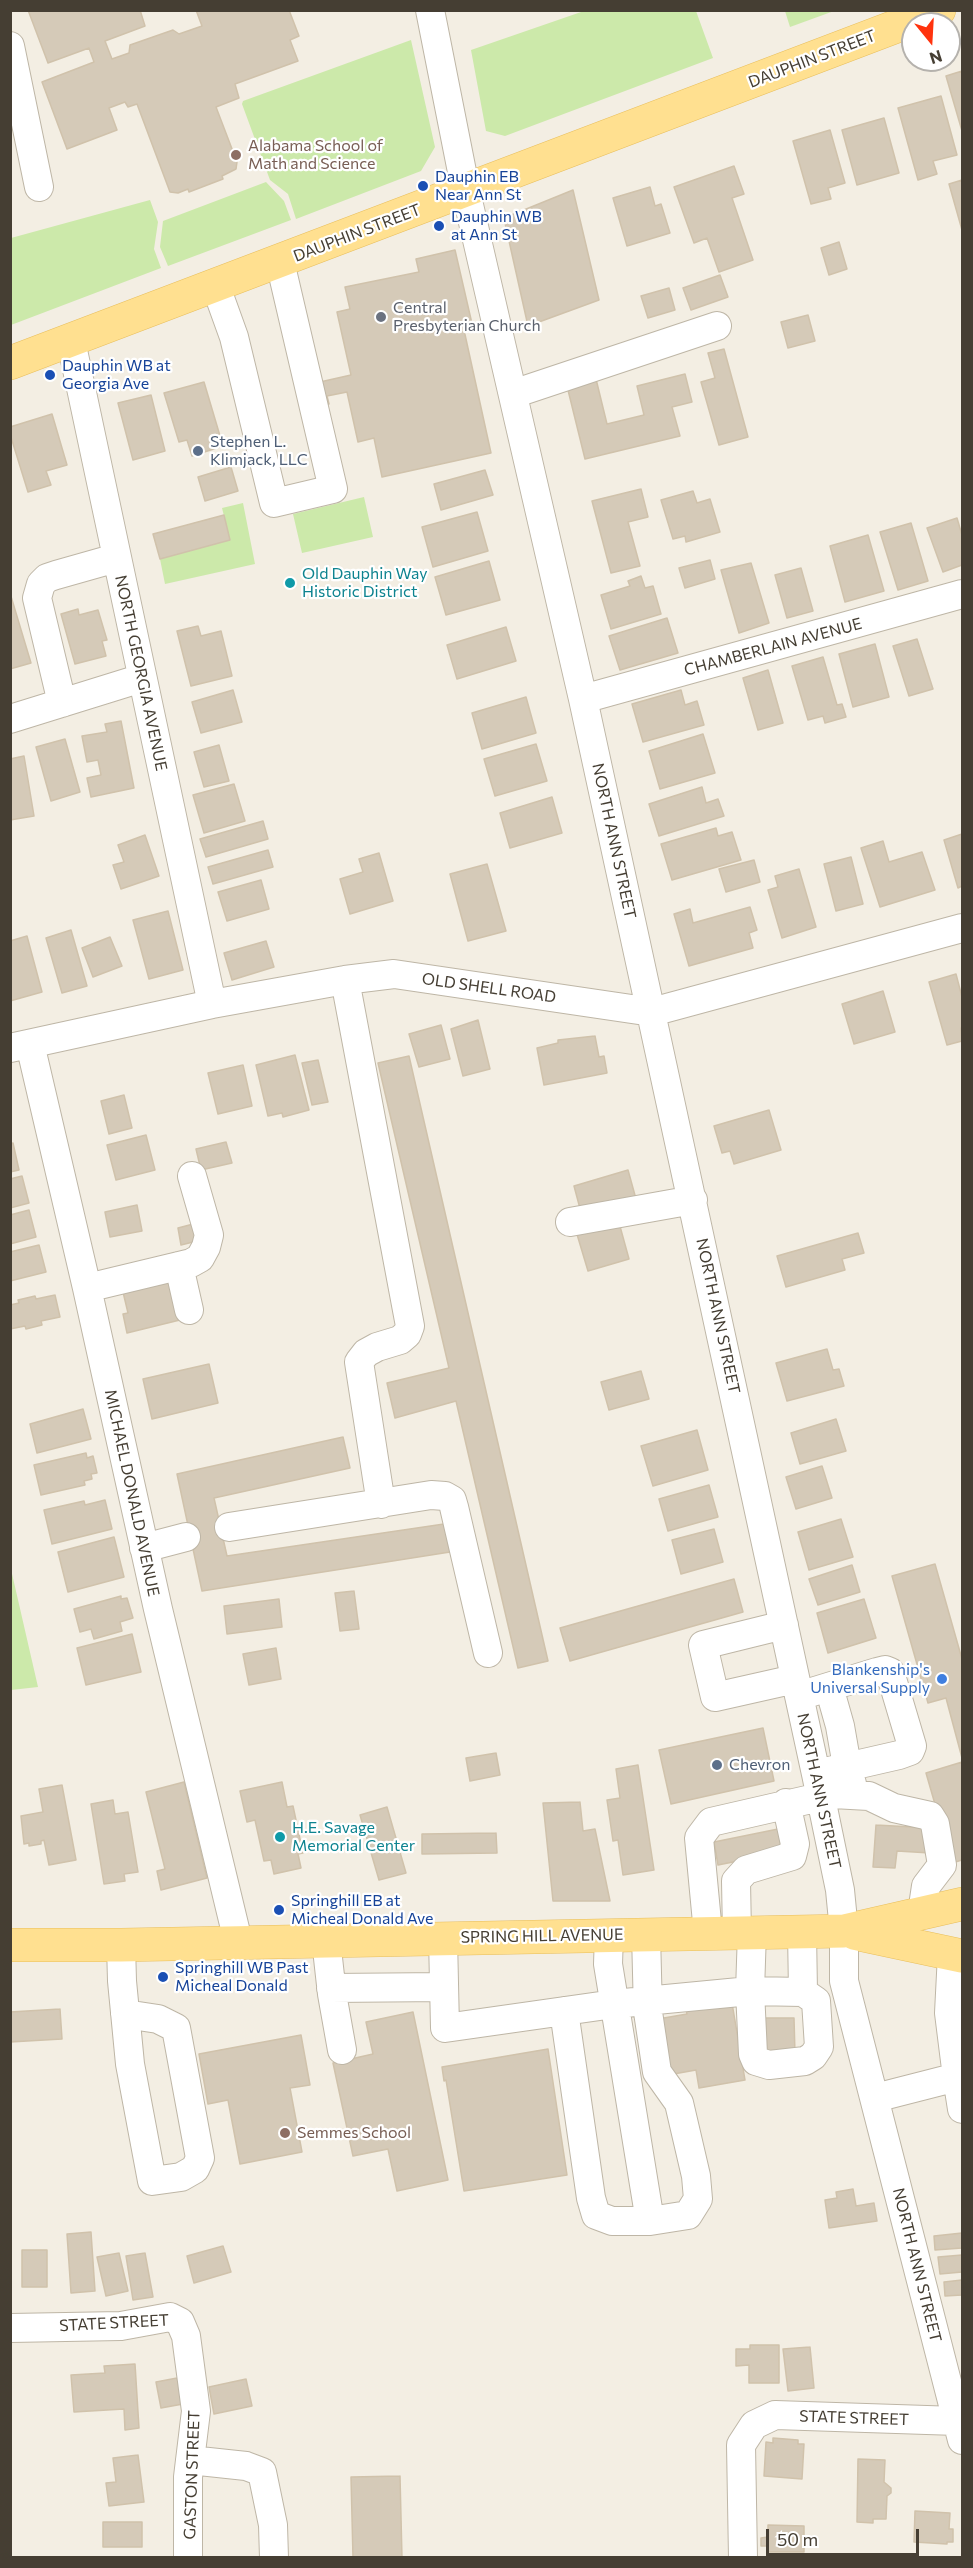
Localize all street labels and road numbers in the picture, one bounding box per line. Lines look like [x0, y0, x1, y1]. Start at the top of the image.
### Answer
street label: DAUPHIN STREET [746, 26, 878, 92]
street label: DAUPHIN STREET [291, 200, 423, 266]
street label: NORTH GEORGIA AVENUE [111, 573, 171, 773]
street label: CHAMBERLAIN AVENUE [682, 614, 864, 680]
street label: NORTH ANN STREET [588, 761, 640, 921]
street label: OLD SHELL ROAD [421, 969, 557, 1007]
street label: NORTH ANN STREET [692, 1236, 744, 1396]
street label: MICHAEL DONALD AVENUE [101, 1388, 163, 1598]
street label: NORTH ANN STREET [793, 1711, 845, 1871]
street label: SPRING HILL AVENUE [460, 1925, 624, 1947]
street label: NORTH ANN STREET [889, 2186, 945, 2344]
street label: STATE STREET [59, 2311, 169, 2335]
street label: STATE STREET [799, 2406, 909, 2430]
street label: GASTON STREET [180, 2410, 204, 2540]

